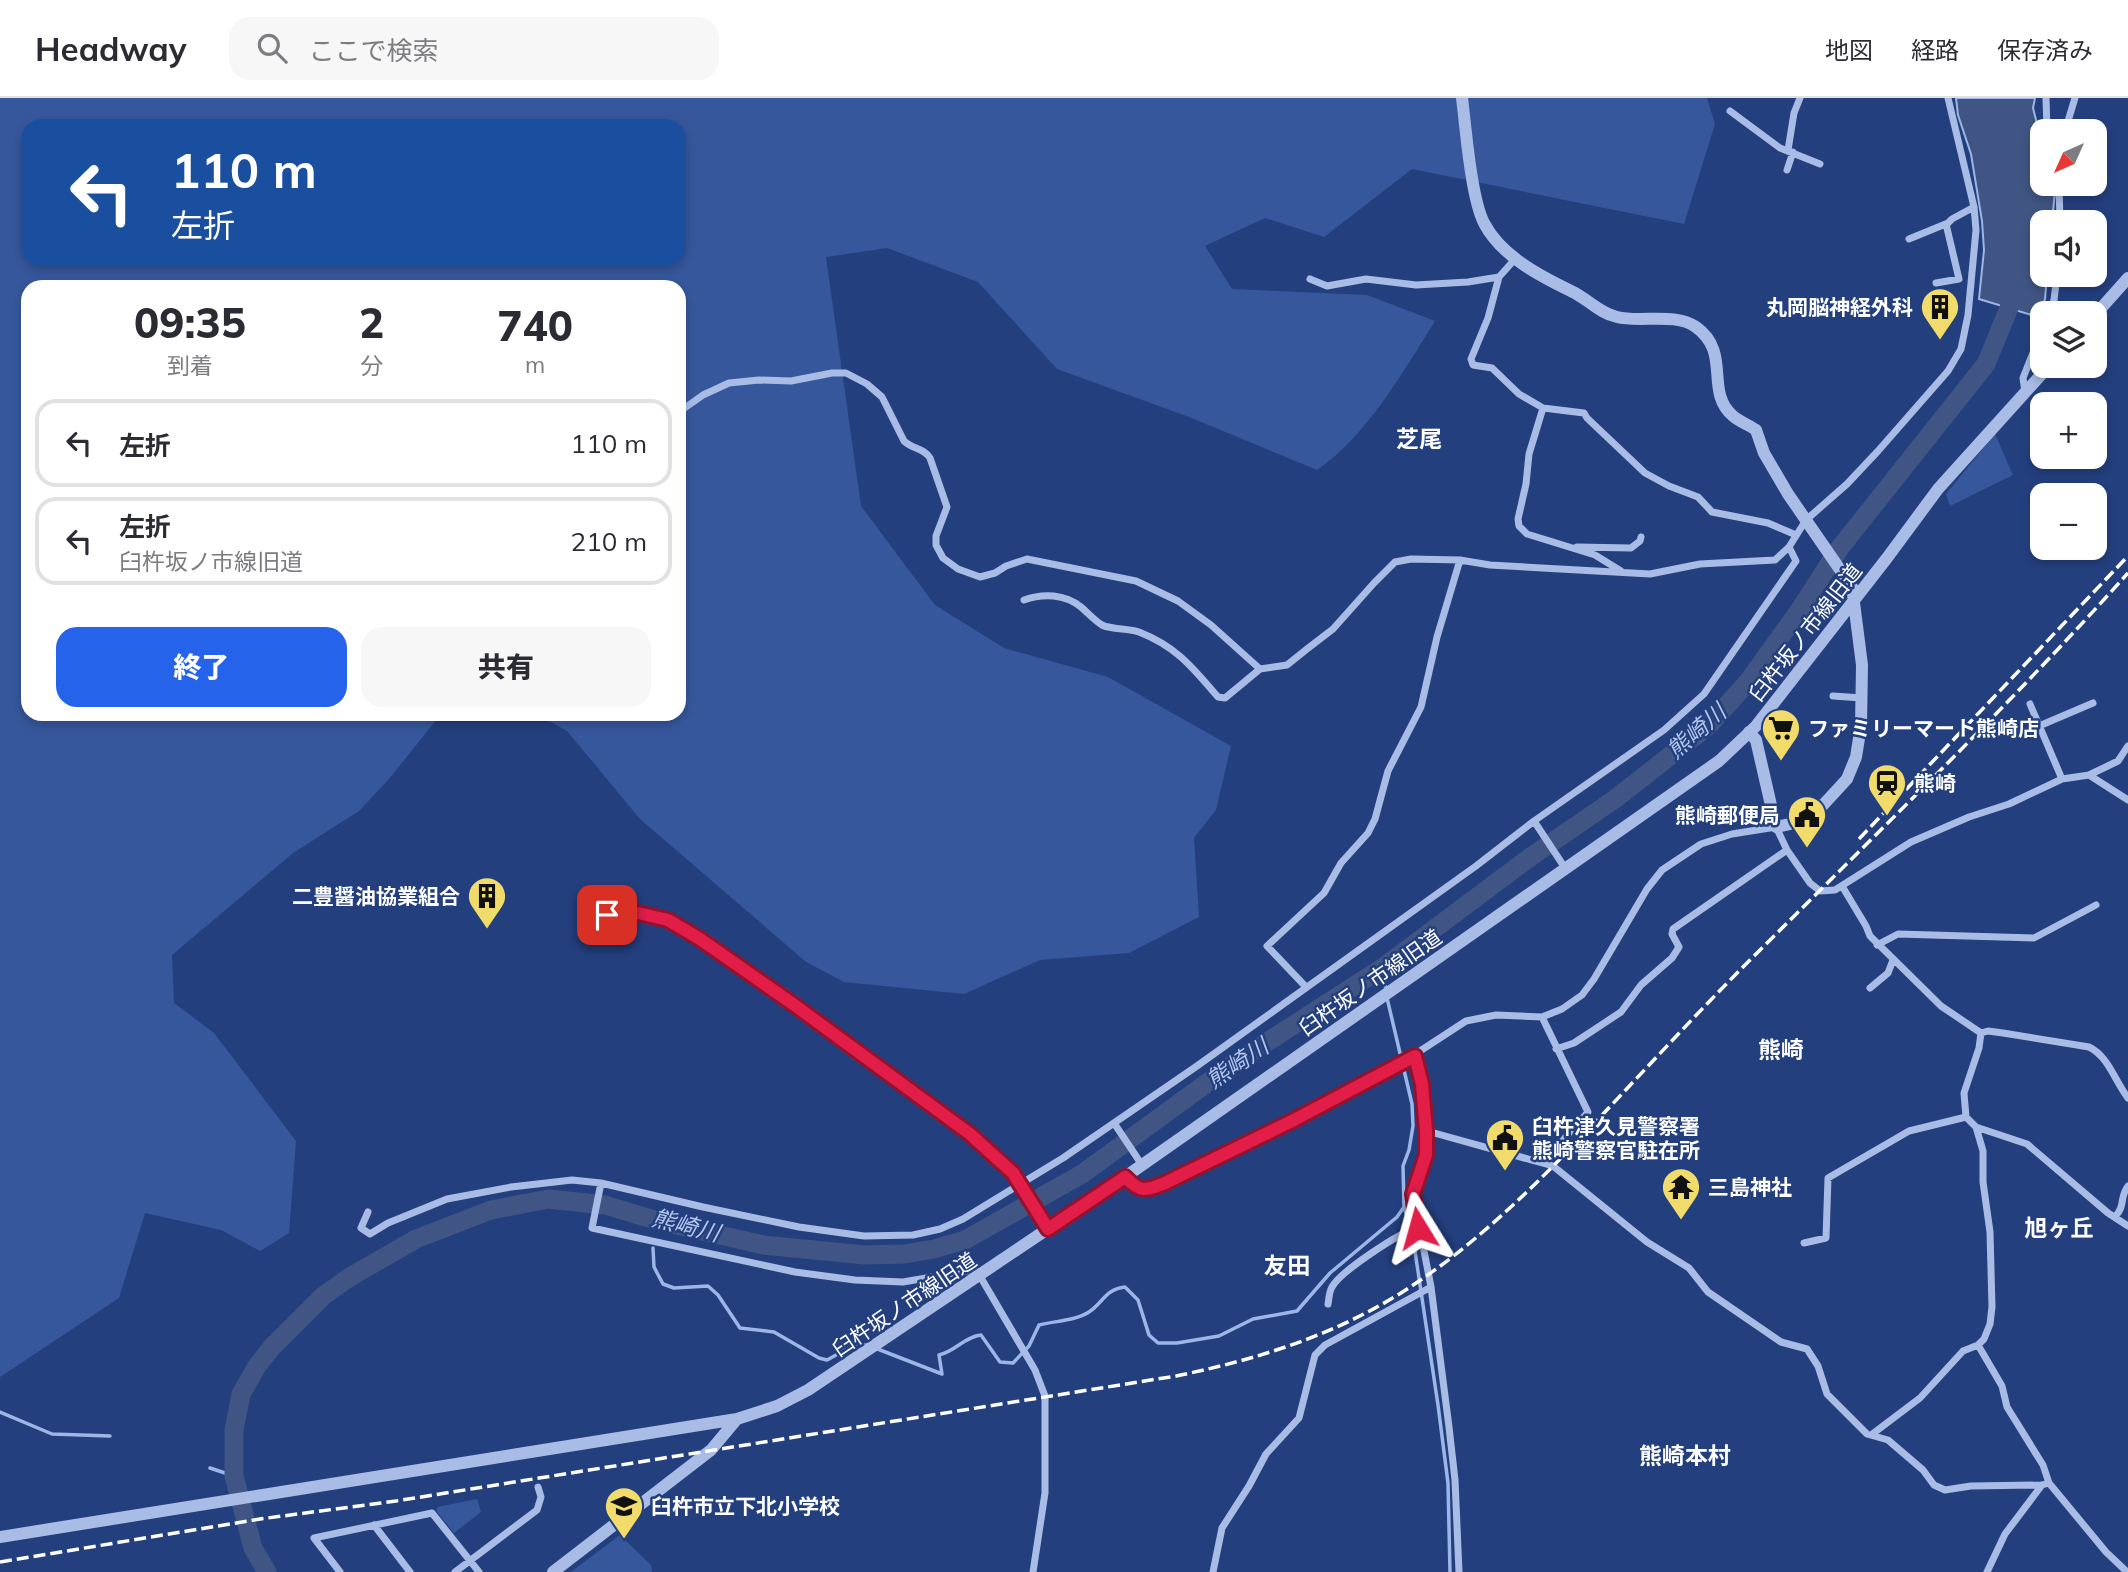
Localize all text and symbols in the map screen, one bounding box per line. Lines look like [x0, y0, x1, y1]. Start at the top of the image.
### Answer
search box [229, 17, 719, 80]
text: Headway [35, 28, 187, 69]
icon: search [253, 29, 291, 67]
text: ここで検索 [309, 34, 439, 67]
text: 地図 [1825, 35, 1873, 65]
text: 経路 [1911, 35, 1959, 65]
text: 保存済み [1997, 35, 2093, 65]
north arrow [2030, 119, 2107, 196]
map controls [2030, 119, 2107, 560]
text: 110 m [171, 139, 317, 200]
icon: left [56, 147, 147, 238]
text: 左折 [171, 205, 235, 245]
button: sound [2030, 210, 2107, 287]
building icon: 丸岡脳神経外科 [1919, 286, 1961, 341]
place label: 丸岡脳神経外科 [1766, 294, 1913, 320]
text: 09:35 [134, 296, 246, 349]
text: 2 [359, 296, 384, 349]
text: 740 [497, 299, 573, 352]
button: layers [2030, 301, 2107, 378]
text: m [525, 350, 545, 379]
text: 到着 [167, 351, 213, 380]
text: 分 [360, 351, 383, 380]
button: + [2030, 392, 2107, 469]
icon: left [60, 424, 98, 462]
district label: 芝尾 [1396, 424, 1442, 453]
text: 110 m [571, 427, 647, 460]
text: 左折 [119, 429, 171, 462]
button: − [2030, 483, 2107, 560]
text: 左折 [119, 510, 171, 543]
icon: left [60, 522, 98, 560]
text: 210 m [571, 525, 647, 558]
text: 臼杵坂ノ市線旧道 [119, 547, 303, 576]
street label: 臼杵坂ノ市線旧道 [1743, 558, 1867, 706]
button: 終了 [56, 627, 347, 707]
button: 共有 [361, 627, 651, 707]
water label: 熊崎川 [1660, 695, 1734, 765]
supermarket icon: ファミリーマート熊崎店 [1760, 707, 1802, 762]
place label: ファミリーマート熊崎店 [1808, 715, 2039, 741]
station icon: 熊崎 [1866, 762, 1908, 817]
place label: 熊崎 [1914, 770, 1956, 796]
public building icon: 熊崎郵便局 [1786, 794, 1828, 849]
place label: 熊崎郵便局 [1675, 802, 1780, 828]
building icon: 二豊醤油協業組合 [466, 875, 508, 930]
place label: 二豊醤油協業組合 [292, 883, 460, 909]
pin [577, 885, 637, 945]
icon: arrive [588, 896, 626, 934]
street label: 臼杵坂ノ市線旧道 [1294, 923, 1446, 1041]
water label: 熊崎川 [1200, 1030, 1276, 1094]
district label: 熊崎 [1758, 1035, 1804, 1064]
place label: 臼杵津久見警察署 熊崎警察官駐在所 [1532, 1113, 1700, 1163]
public building icon: 臼杵津久見警察署 熊崎警察官駐在所 [1484, 1117, 1526, 1172]
temple icon: 三島神社 [1660, 1166, 1702, 1221]
place label: 三島神社 [1708, 1174, 1792, 1200]
position arrow [1381, 1191, 1455, 1265]
water label: 熊崎川 [649, 1203, 726, 1248]
district label: 旭ヶ丘 [2025, 1213, 2094, 1242]
street label: 臼杵坂ノ市線旧道 [827, 1246, 981, 1362]
district label: 友田 [1264, 1251, 1310, 1280]
district label: 熊崎本村 [1639, 1441, 1731, 1470]
school or university icon: 臼杵市立下北小学校 [603, 1485, 645, 1540]
place label: 臼杵市立下北小学校 [651, 1493, 840, 1519]

